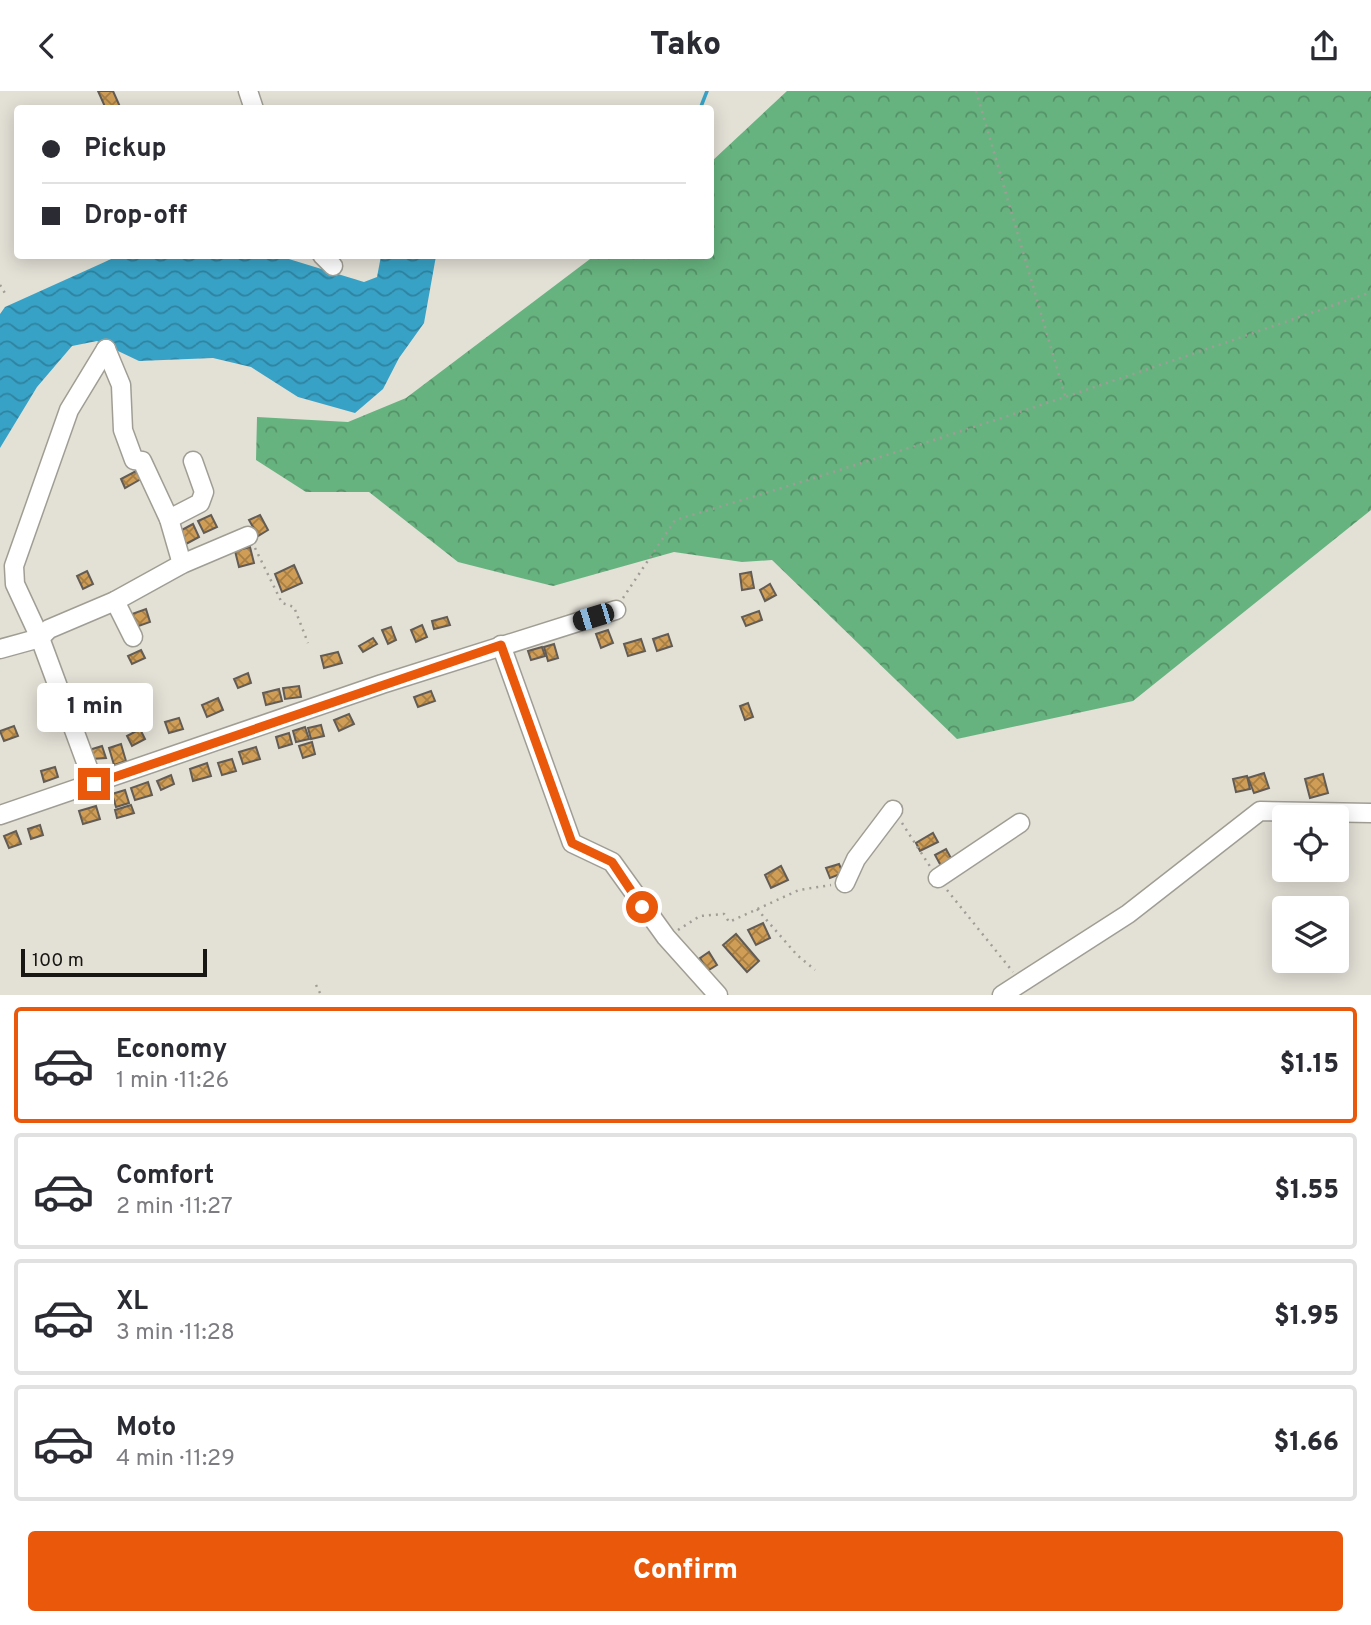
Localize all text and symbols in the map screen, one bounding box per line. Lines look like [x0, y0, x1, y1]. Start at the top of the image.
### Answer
text: Tako [650, 26, 721, 66]
icon: back [28, 27, 66, 65]
icon: share [1305, 27, 1343, 65]
text: Pickup [84, 133, 167, 166]
text: Drop-off [84, 200, 187, 233]
car [570, 601, 617, 633]
callout: 1 min [36, 683, 152, 731]
text: 1 min [67, 693, 123, 722]
route end [78, 768, 110, 800]
map controls [1272, 805, 1349, 973]
button: locate [1272, 805, 1349, 882]
route start [626, 891, 658, 923]
button: layers [1272, 896, 1349, 973]
scale bar [21, 946, 206, 978]
text: 100 m [32, 949, 84, 973]
icon: car [32, 1034, 95, 1097]
text: Economy [116, 1034, 227, 1067]
text: $1.15 [1279, 1049, 1339, 1082]
text: 1 min · 11:26 [116, 1067, 229, 1096]
icon: car [32, 1160, 95, 1223]
text: Comfort [116, 1160, 214, 1193]
text: $1.55 [1274, 1175, 1339, 1208]
text: 2 min · 11:27 [116, 1193, 233, 1222]
icon: car [32, 1286, 95, 1349]
text: XL [116, 1286, 148, 1319]
text: $1.95 [1274, 1301, 1339, 1334]
text: 3 min · 11:28 [116, 1319, 235, 1348]
icon: car [32, 1412, 95, 1475]
text: Moto [116, 1412, 176, 1445]
text: $1.66 [1274, 1427, 1339, 1460]
text: 4 min · 11:29 [116, 1445, 235, 1474]
button: Confirm [28, 1531, 1343, 1611]

